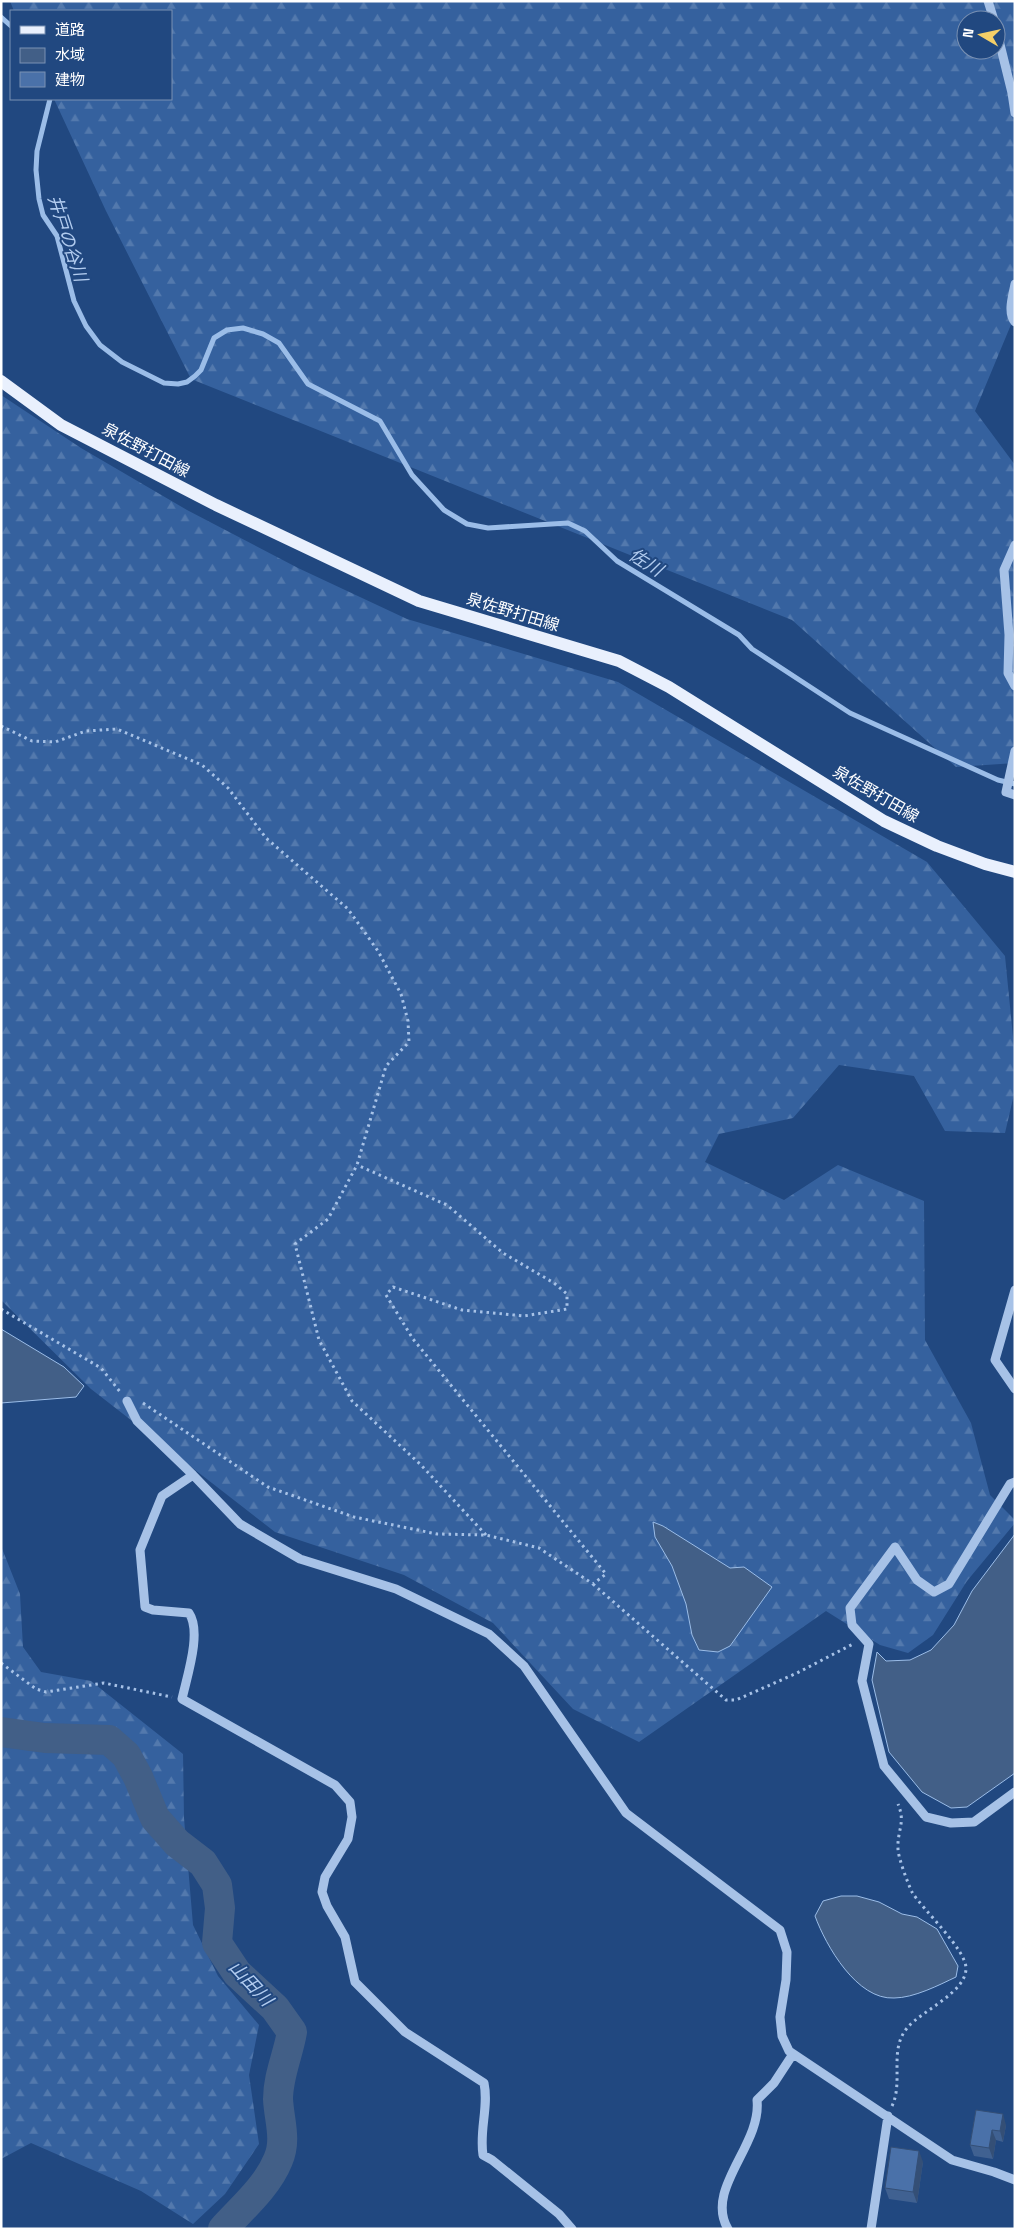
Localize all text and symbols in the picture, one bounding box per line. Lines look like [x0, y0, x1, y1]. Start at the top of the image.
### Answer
legend [10, 10, 172, 100]
north arrow [956, 10, 1006, 60]
text: 道路 [55, 20, 85, 39]
text: N [959, 27, 978, 39]
text: 水域 [55, 45, 85, 64]
text: 建物 [55, 70, 85, 89]
water label: 井戸の谷川 [43, 192, 93, 286]
street label: 泉佐野打田線 [99, 418, 193, 482]
water label: 佐川 [625, 543, 669, 582]
street label: 泉佐野打田線 [464, 588, 562, 636]
street label: 泉佐野打田線 [829, 761, 923, 827]
water label: 山田川 [224, 1955, 279, 2012]

